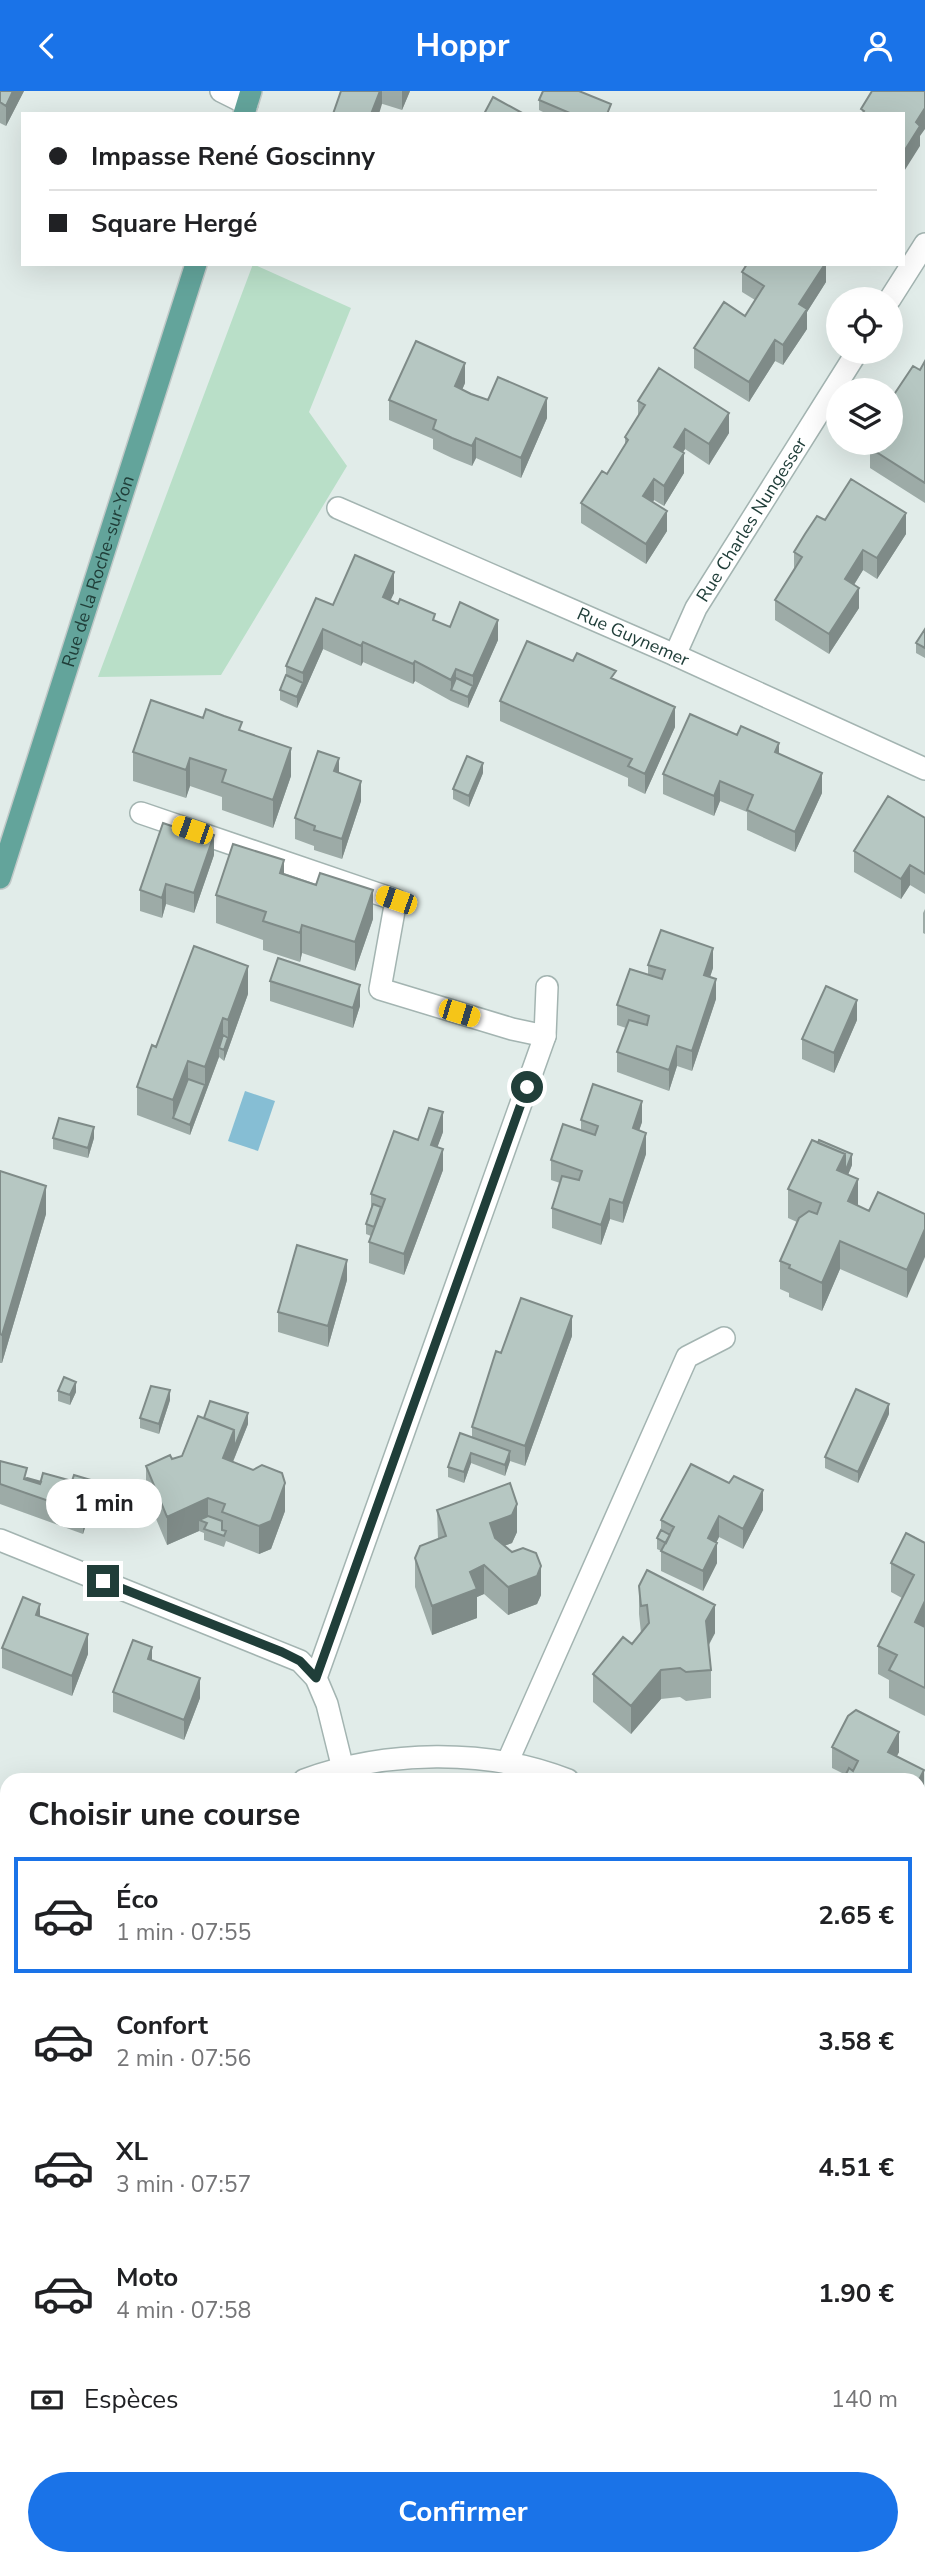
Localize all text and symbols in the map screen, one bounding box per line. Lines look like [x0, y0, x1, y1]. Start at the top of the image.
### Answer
text: Hoppr [415, 24, 510, 67]
icon: back [28, 27, 66, 65]
icon: person [859, 27, 897, 65]
text: Impasse René Goscinny [91, 139, 375, 174]
text: Square Hergé [91, 206, 257, 241]
map controls [826, 287, 903, 455]
button: locate [826, 287, 903, 364]
button: layers [826, 378, 903, 455]
street label: Rue Charles Nungesser [691, 432, 813, 606]
street label: Rue de la Roche-sur-Yon [56, 472, 140, 670]
street label: Rue Guynemer [573, 602, 694, 672]
car [169, 813, 216, 847]
car [373, 883, 420, 917]
car [436, 997, 483, 1029]
route start [511, 1071, 543, 1103]
callout: 1 min [45, 1479, 161, 1529]
text: 1 min [74, 1488, 134, 1519]
route end [87, 1565, 119, 1597]
text: Choisir une course [28, 1793, 300, 1836]
text: Éco [116, 1882, 158, 1917]
icon: car [32, 1884, 95, 1947]
text: 2.65 € [818, 1898, 894, 1933]
text: 1 min · 07:55 [116, 1917, 251, 1948]
text: Confort [116, 2008, 208, 2043]
icon: car [32, 2010, 95, 2073]
text: 3.58 € [818, 2024, 894, 2059]
text: 2 min · 07:56 [116, 2043, 251, 2074]
text: XL [116, 2134, 148, 2169]
icon: car [32, 2136, 95, 2199]
text: 4.51 € [818, 2150, 894, 2185]
text: 3 min · 07:57 [116, 2169, 251, 2200]
text: Moto [116, 2260, 178, 2295]
icon: car [32, 2262, 95, 2325]
text: 1.90 € [818, 2276, 894, 2311]
text: 4 min · 07:58 [116, 2295, 251, 2326]
icon: cash [28, 2381, 66, 2419]
text: Espèces [84, 2382, 179, 2417]
text: 140 m [831, 2384, 898, 2415]
button: Confirmer [28, 2472, 898, 2552]

